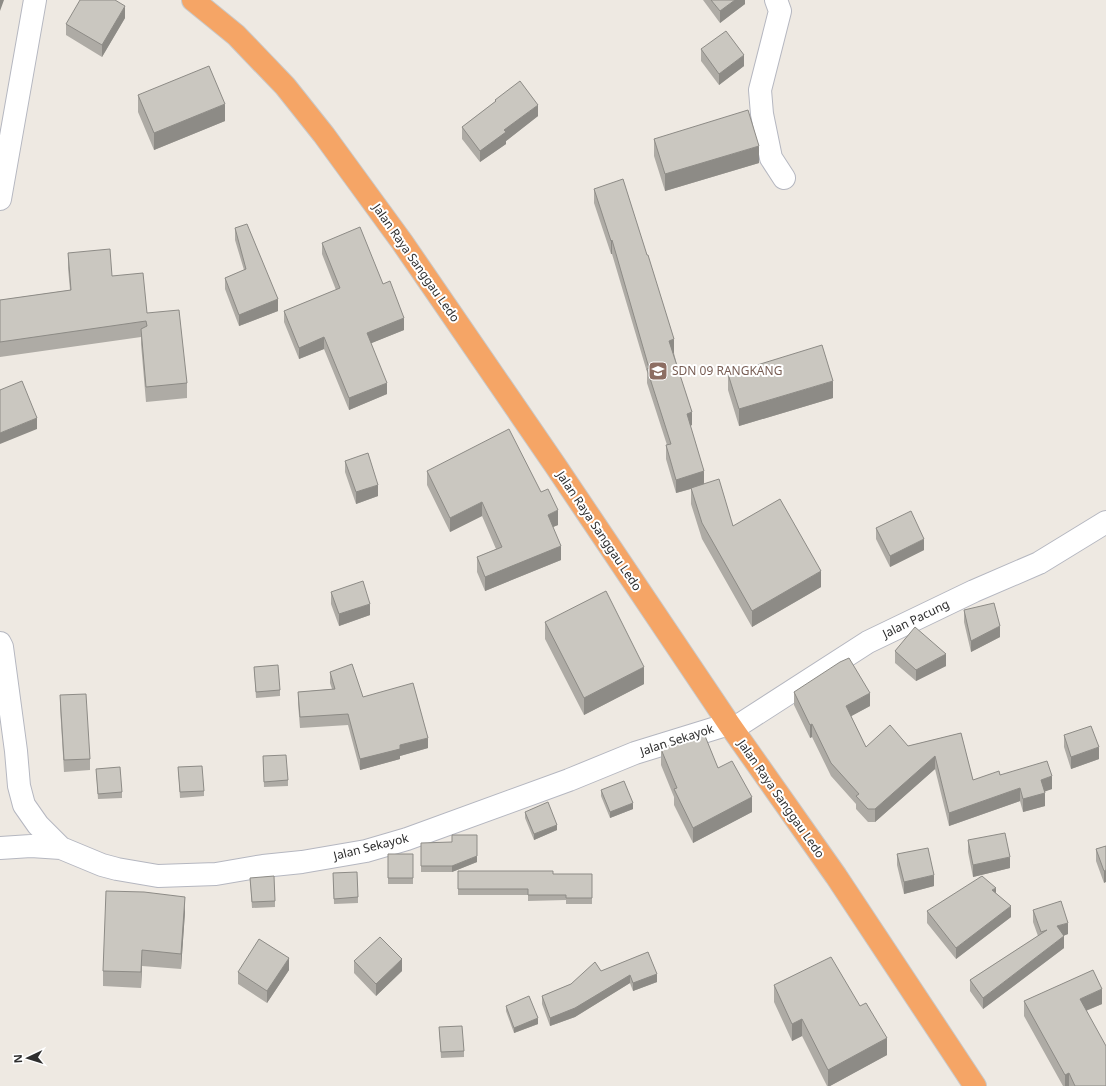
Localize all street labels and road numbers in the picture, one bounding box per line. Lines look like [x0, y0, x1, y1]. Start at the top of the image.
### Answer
street label: Jalan Raya Sanggau Ledo [368, 199, 464, 325]
street label: Jalan Raya Sanggau Ledo [552, 467, 646, 594]
street label: Jalan Pacung [879, 595, 952, 642]
street label: Jalan Sekayok [637, 719, 716, 760]
street label: Jalan Raya Sanggau Ledo [733, 735, 829, 861]
street label: Jalan Sekayok [331, 829, 411, 864]

